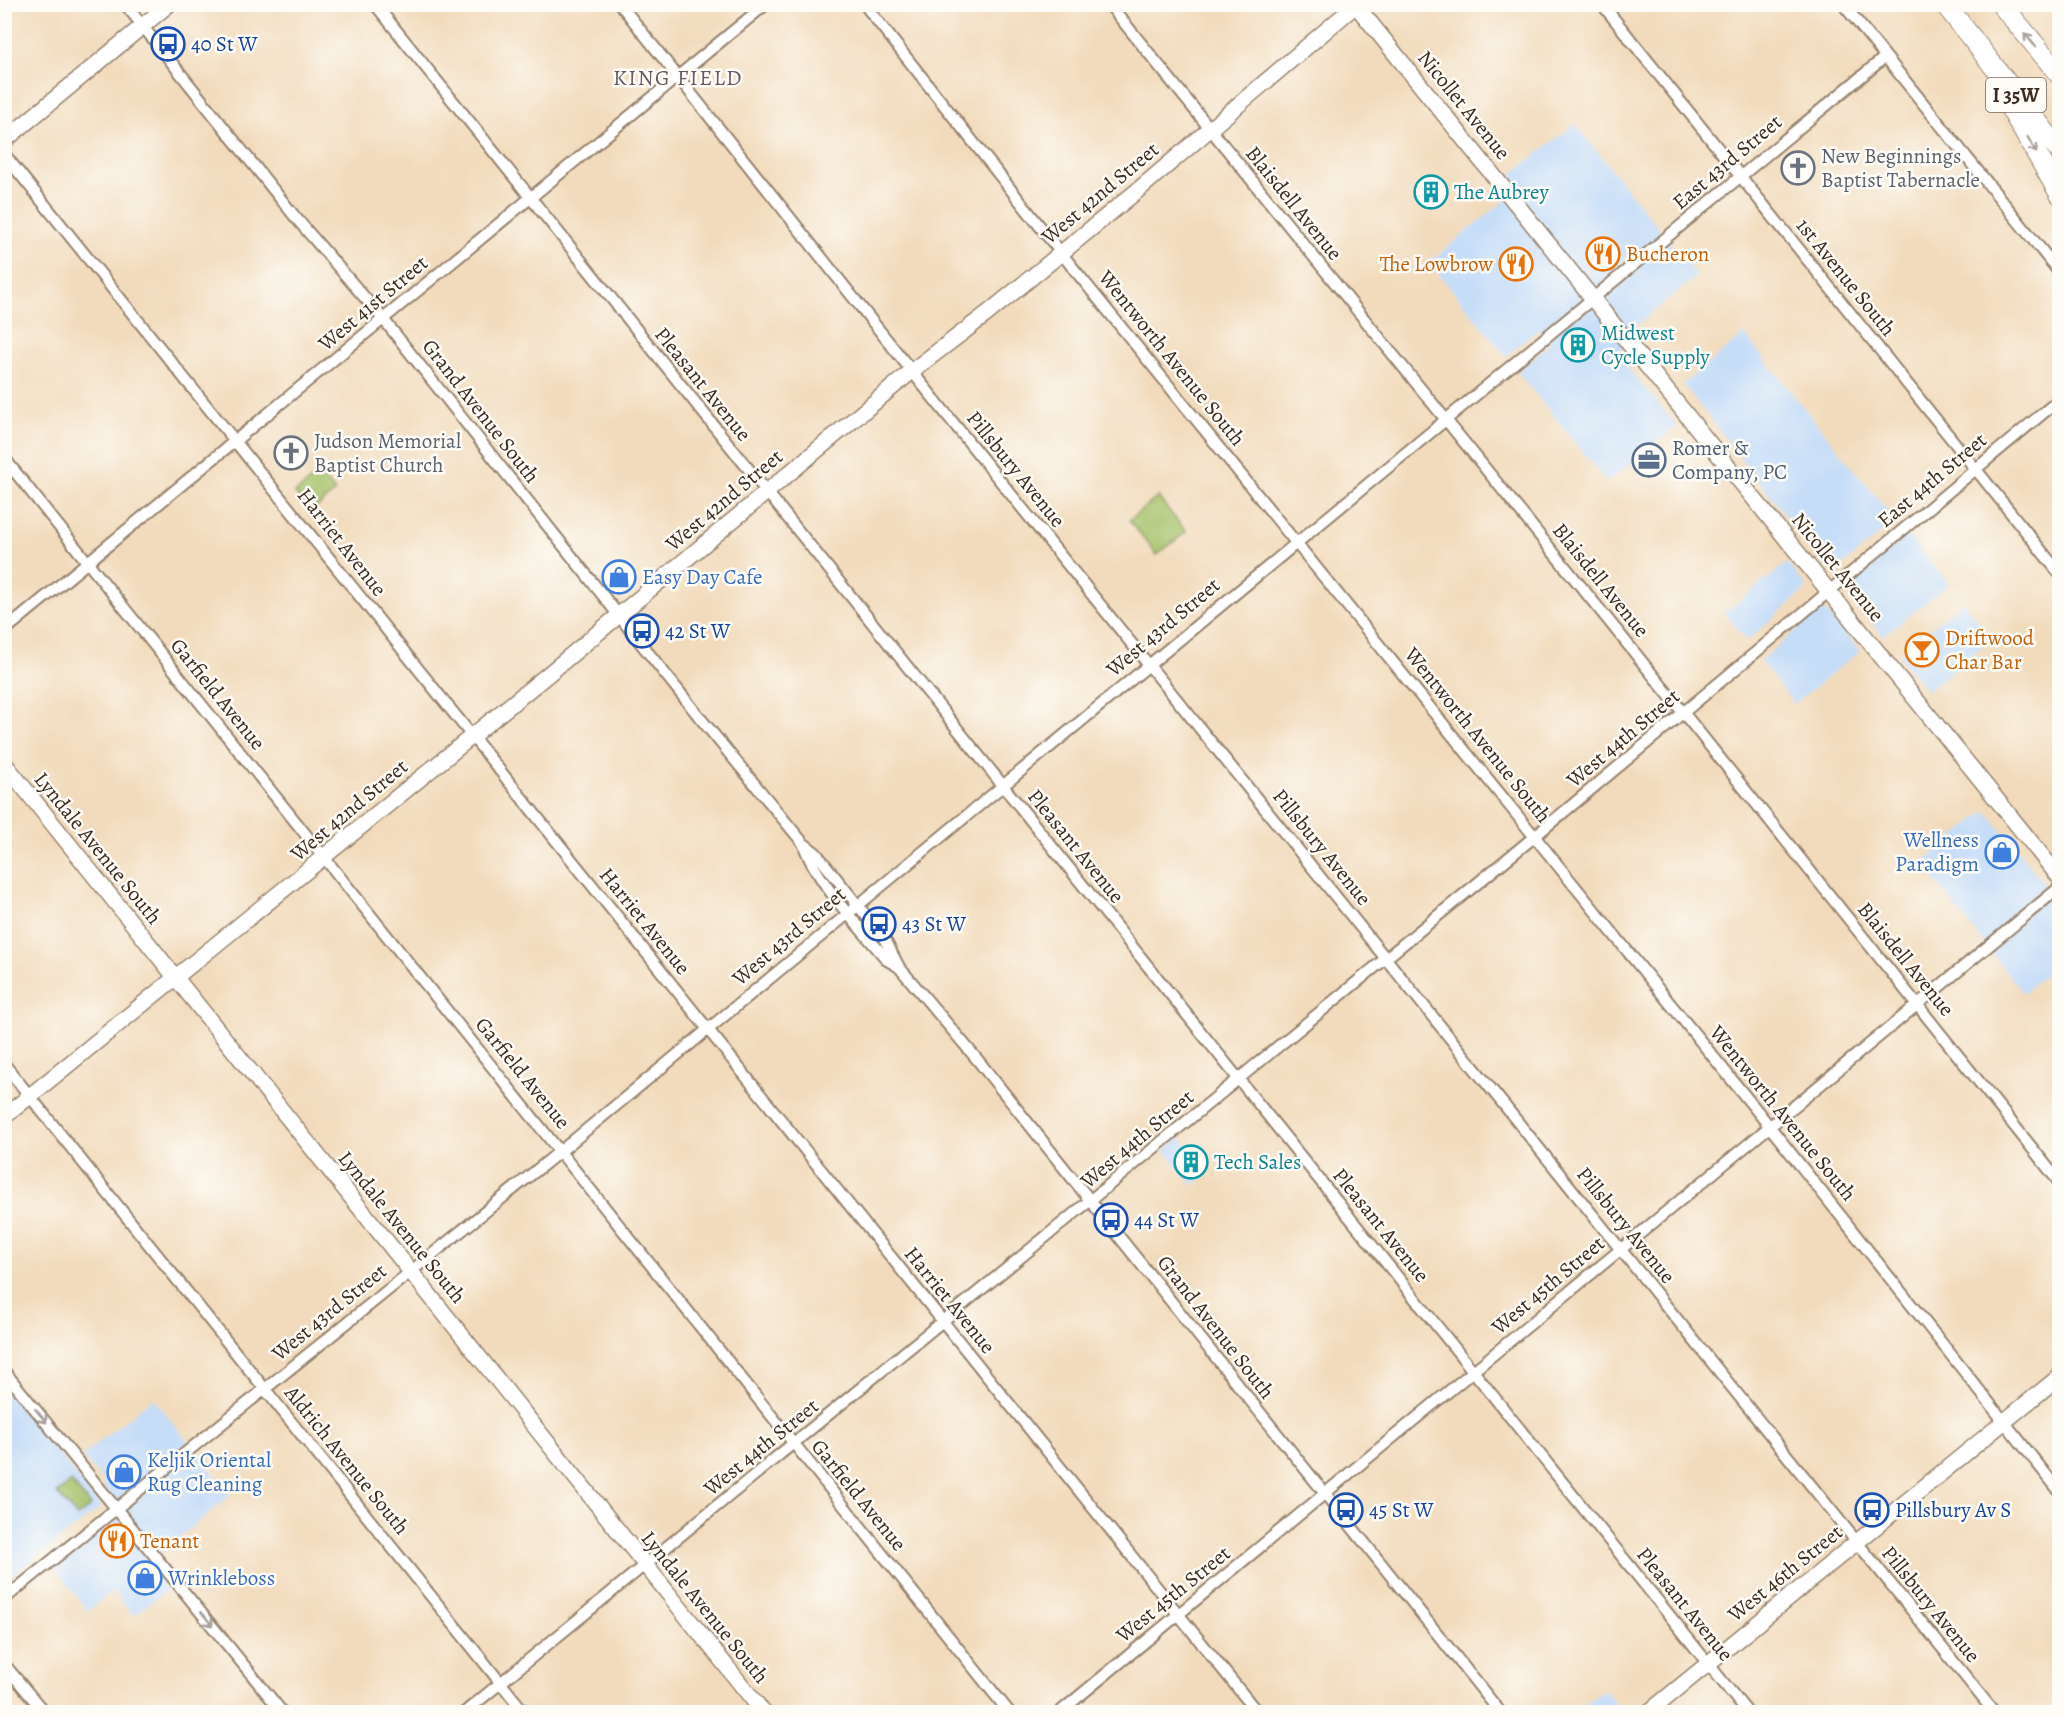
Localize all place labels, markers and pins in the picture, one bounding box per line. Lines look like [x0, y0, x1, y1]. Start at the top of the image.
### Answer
bus stop icon: 40 St W [150, 26, 186, 62]
place label: 40 St W [191, 30, 258, 58]
place label: New Beginnings Baptist Tabernacle [1821, 142, 1980, 194]
church icon: New Beginnings Baptist Tabernacle [1780, 150, 1816, 186]
building icon: The Aubrey [1413, 174, 1449, 210]
place label: The Aubrey [1454, 178, 1549, 206]
restaurant icon: Bucheron [1585, 236, 1621, 272]
place label: Bucheron [1626, 240, 1709, 268]
restaurant icon: The Lowbrow [1498, 246, 1534, 282]
place label: The Lowbrow [1380, 250, 1493, 278]
place label: Midwest Cycle Supply [1601, 319, 1710, 371]
building icon: Midwest Cycle Supply [1560, 327, 1596, 363]
place label: Judson Memorial Baptist Church [314, 427, 461, 479]
place label: Romer & Company, PC [1672, 434, 1787, 486]
church icon: Judson Memorial Baptist Church [273, 435, 309, 471]
office icon: Romer & Company, PC [1631, 442, 1667, 478]
shop icon: Easy Day Cafe [601, 559, 637, 595]
place label: Easy Day Cafe [642, 563, 762, 591]
bus stop icon: 42 St W [624, 613, 660, 649]
place label: 42 St W [665, 617, 731, 645]
place label: Driftwood Char Bar [1945, 624, 2035, 676]
bar icon: Driftwood Char Bar [1904, 632, 1940, 668]
place label: Wellness Paradigm [1895, 826, 1979, 878]
shop icon: Wellness Paradigm [1984, 834, 2020, 870]
bus stop icon: 43 St W [861, 906, 897, 942]
place label: 43 St W [902, 910, 967, 938]
building icon: Tech Sales [1173, 1144, 1209, 1180]
place label: Tech Sales [1214, 1148, 1301, 1176]
bus stop icon: 44 St W [1093, 1202, 1129, 1238]
place label: 44 St W [1134, 1206, 1199, 1234]
place label: Keljik Oriental Rug Cleaning [147, 1446, 271, 1498]
shop icon: Keljik Oriental Rug Cleaning [106, 1454, 142, 1490]
bus stop icon: 45 St W [1328, 1492, 1364, 1528]
bus stop icon: Pillsbury Av S [1854, 1492, 1890, 1528]
place label: 45 St W [1369, 1496, 1434, 1524]
place label: Pillsbury Av S [1895, 1496, 2011, 1524]
restaurant icon: Tenant [99, 1523, 135, 1559]
place label: Tenant [140, 1527, 199, 1555]
shop icon: Wrinkleboss [127, 1560, 163, 1596]
place label: Wrinkleboss [167, 1564, 275, 1592]

